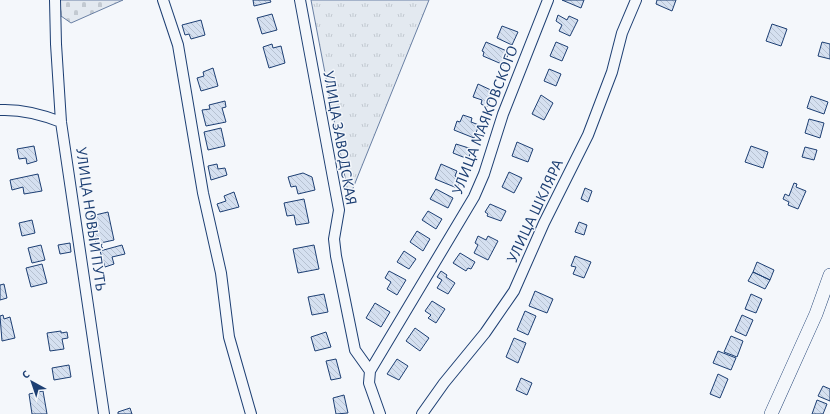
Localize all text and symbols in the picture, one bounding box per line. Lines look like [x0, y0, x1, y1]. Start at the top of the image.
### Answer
street label: УЛИЦА МАЯКОВСКОГО [449, 43, 521, 197]
street label: УЛИЦА ЗАВОДСКАЯ [320, 69, 360, 207]
street label: УЛИЦА НОВЫЙ ПУТЬ [73, 146, 110, 292]
street label: УЛИЦА ШКЛЯРА [504, 156, 566, 265]
north arrow [12, 362, 52, 402]
text: С [20, 369, 32, 381]

